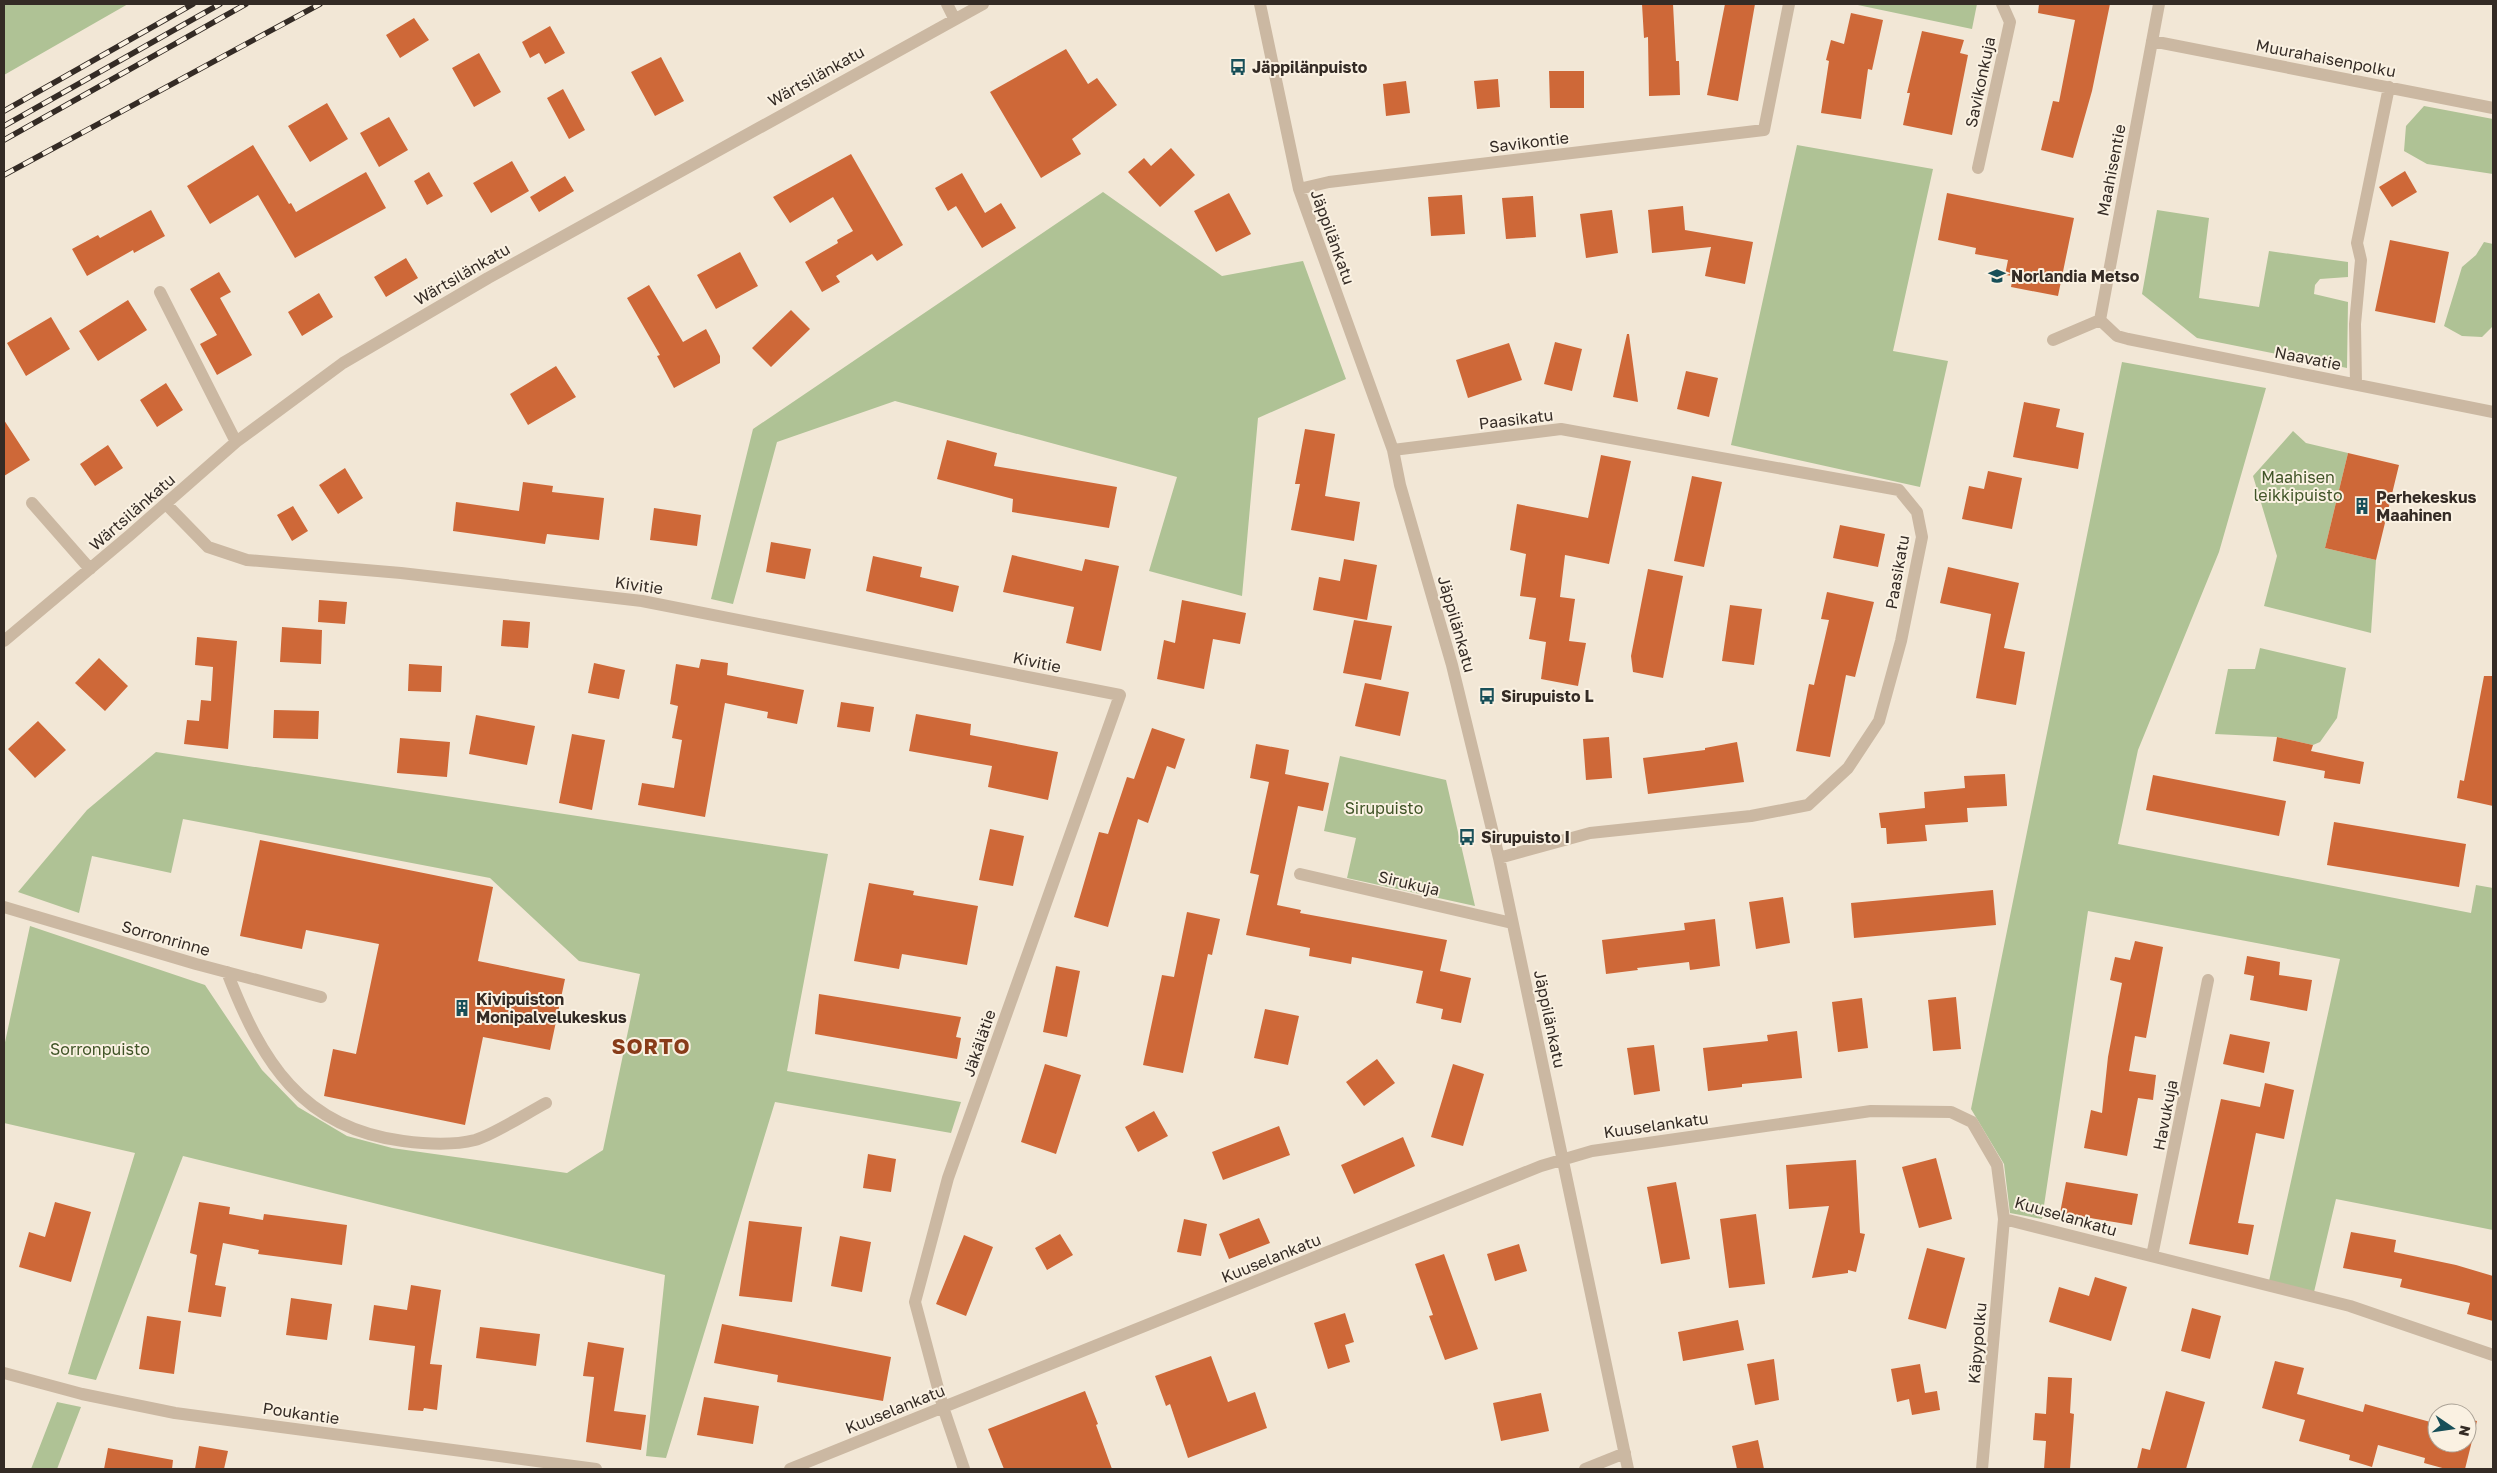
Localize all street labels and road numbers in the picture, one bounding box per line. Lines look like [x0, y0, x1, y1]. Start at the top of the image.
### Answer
street label: Savikonkuja [1961, 35, 1999, 129]
street label: Muurahaisenpolku [2254, 35, 2398, 81]
street label: Wärtsilänkatu [764, 41, 868, 111]
street label: Maahisentie [2092, 122, 2130, 218]
street label: Savikontie [1488, 127, 1570, 157]
street label: Jäppilänkatu [1307, 187, 1359, 287]
street label: Wärtsilänkatu [411, 239, 513, 309]
street label: Naavatie [2273, 342, 2343, 374]
street label: Paasikatu [1478, 405, 1554, 433]
street label: Wärtsilänkatu [85, 469, 179, 555]
street label: Paasikatu [1881, 533, 1913, 611]
street label: Kivitie [614, 572, 664, 598]
street label: Jäppilänkatu [1434, 573, 1480, 675]
street label: Kivitie [1011, 647, 1063, 677]
street label: Sirukuja [1376, 866, 1442, 900]
street label: Sorronrinne [119, 916, 213, 960]
street label: Jäppilänkatu [1530, 968, 1570, 1070]
street label: Jäkälätie [958, 1007, 1000, 1079]
street label: Havukuja [2148, 1078, 2182, 1152]
street label: Kuuselankatu [1602, 1108, 1710, 1142]
street label: Kuuselankatu [2012, 1192, 2120, 1240]
street label: Kuuselankatu [1218, 1229, 1324, 1287]
street label: Käpypolku [1963, 1301, 1991, 1385]
street label: Kuuselankatu [842, 1380, 948, 1438]
street label: Poukantie [261, 1398, 341, 1428]

